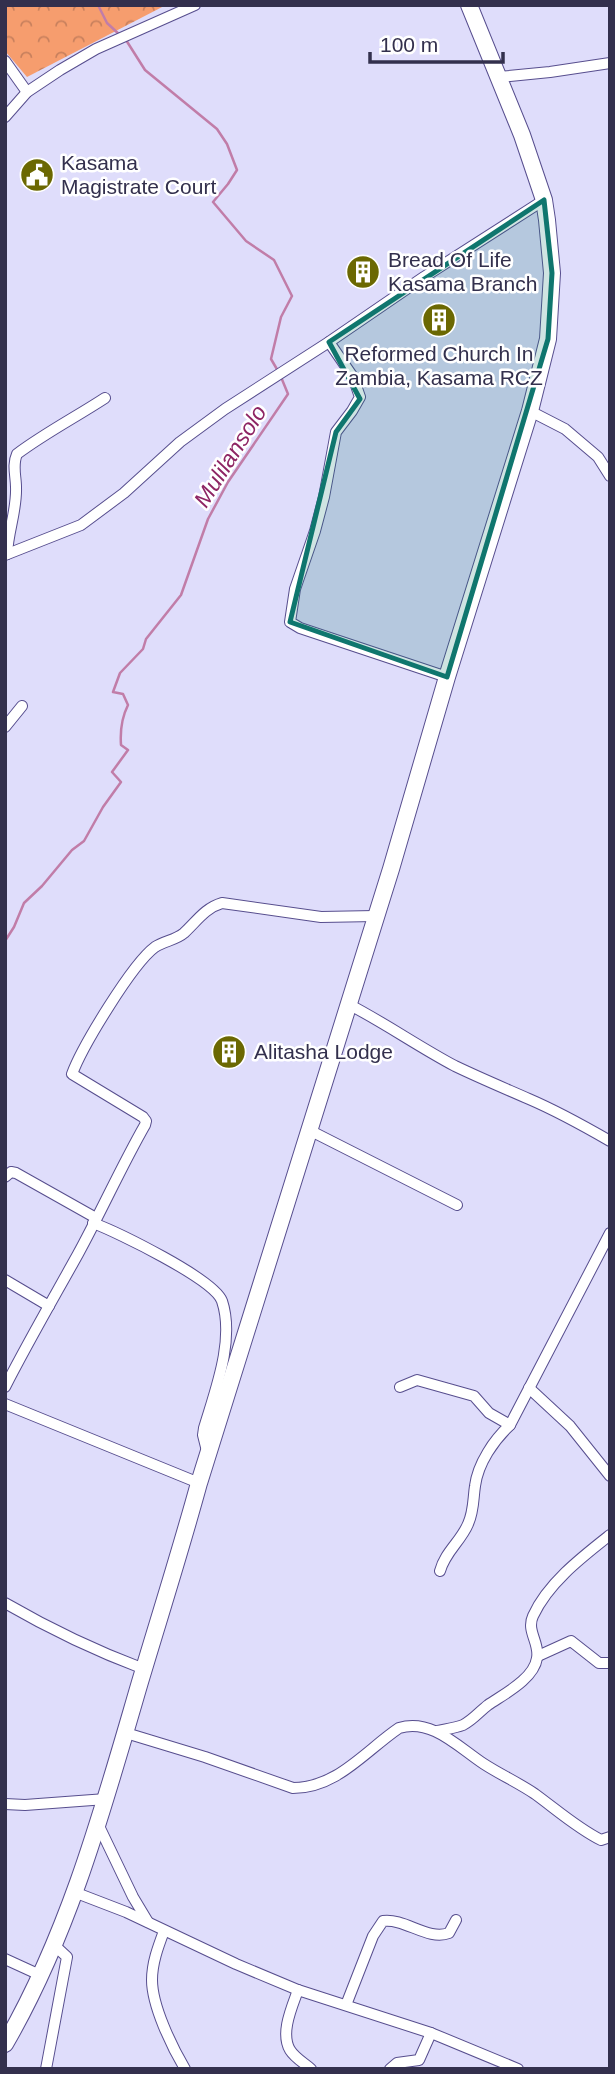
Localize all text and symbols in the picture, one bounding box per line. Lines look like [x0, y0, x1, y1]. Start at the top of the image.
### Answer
scale bar [370, 21, 503, 65]
text: 100 m [380, 33, 438, 56]
place label: Kasama Magistrate Court [61, 151, 216, 198]
public building icon: Kasama Magistrate Court [18, 156, 56, 194]
place label: Bread Of Life Kasama Branch [388, 248, 537, 295]
building icon: Bread Of Life Kasama Branch [344, 253, 382, 291]
building icon: Reformed Church In Zambia, Kasama RCZ [420, 301, 458, 339]
place label: Reformed Church In Zambia, Kasama RCZ [335, 342, 543, 389]
water label: Mulilansolo [188, 400, 272, 512]
building icon: Alitasha Lodge [210, 1033, 248, 1071]
place label: Alitasha Lodge [254, 1040, 393, 1063]

